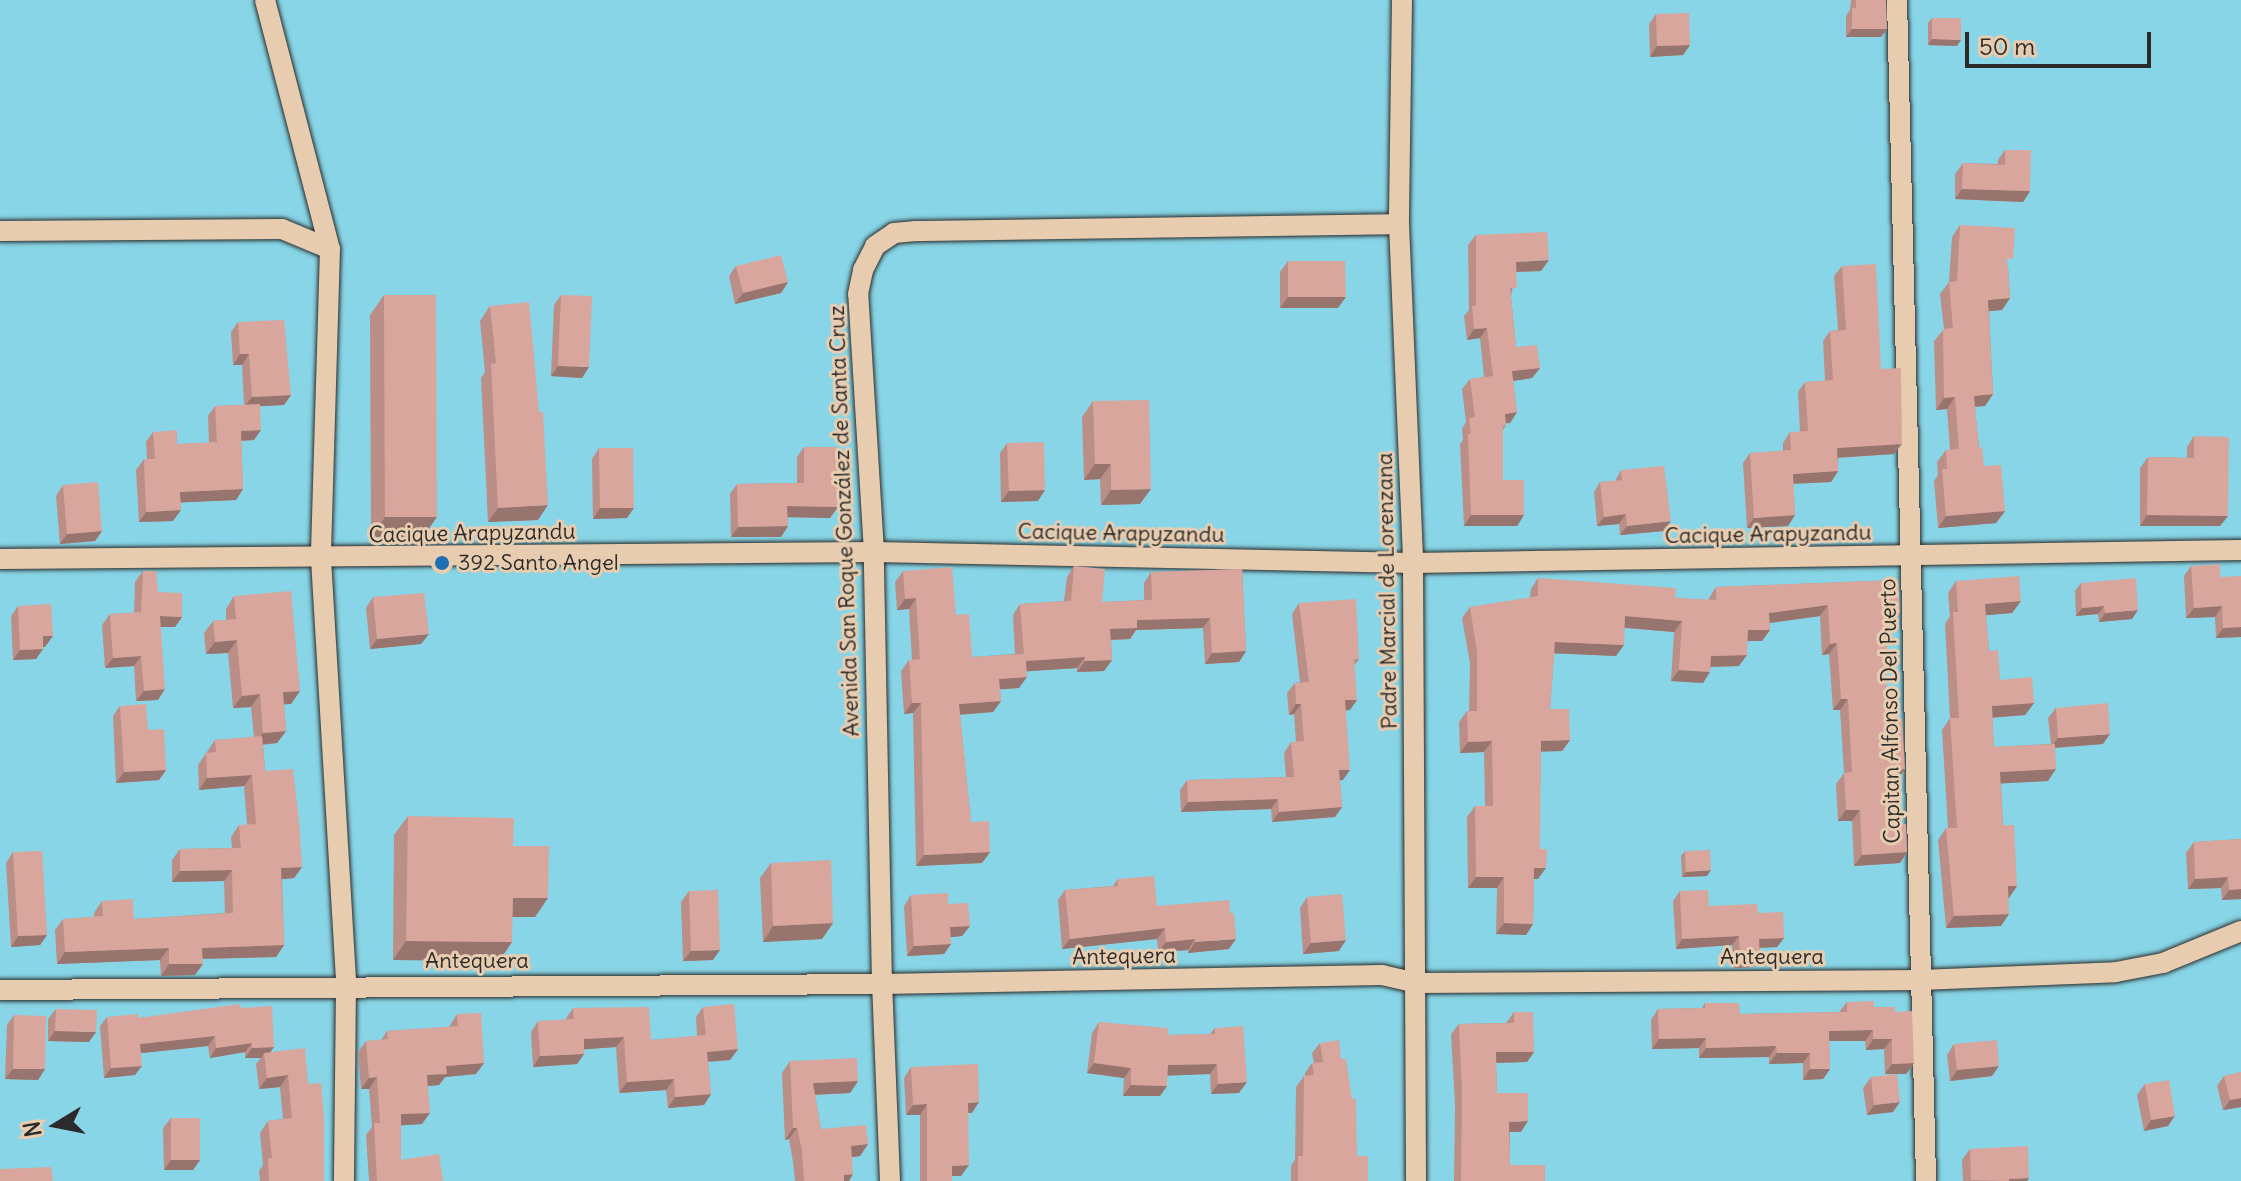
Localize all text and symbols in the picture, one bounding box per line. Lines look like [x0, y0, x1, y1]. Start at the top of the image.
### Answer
scale bar [1969, 16, 2155, 66]
text: 50 m [1979, 31, 2035, 61]
street label: Avenida San Roque González de Santa Cruz [823, 305, 865, 737]
street label: Padre Marcial de Lorenzana [1371, 453, 1403, 729]
street label: Cacique Arapyzandu [368, 518, 576, 548]
street label: Cacique Arapyzandu [1017, 518, 1225, 548]
street label: Cacique Arapyzandu [1664, 519, 1872, 549]
place label: 392 Santo Angel [458, 550, 619, 576]
marker: 392 Santo Angel [433, 554, 451, 572]
street label: Capitan Alfonso Del Puerto [1874, 578, 1906, 844]
street label: Antequera [1072, 942, 1176, 970]
street label: Antequera [1720, 944, 1824, 970]
street label: Antequera [425, 948, 529, 974]
north arrow [16, 1085, 96, 1165]
text: N [17, 1119, 47, 1139]

